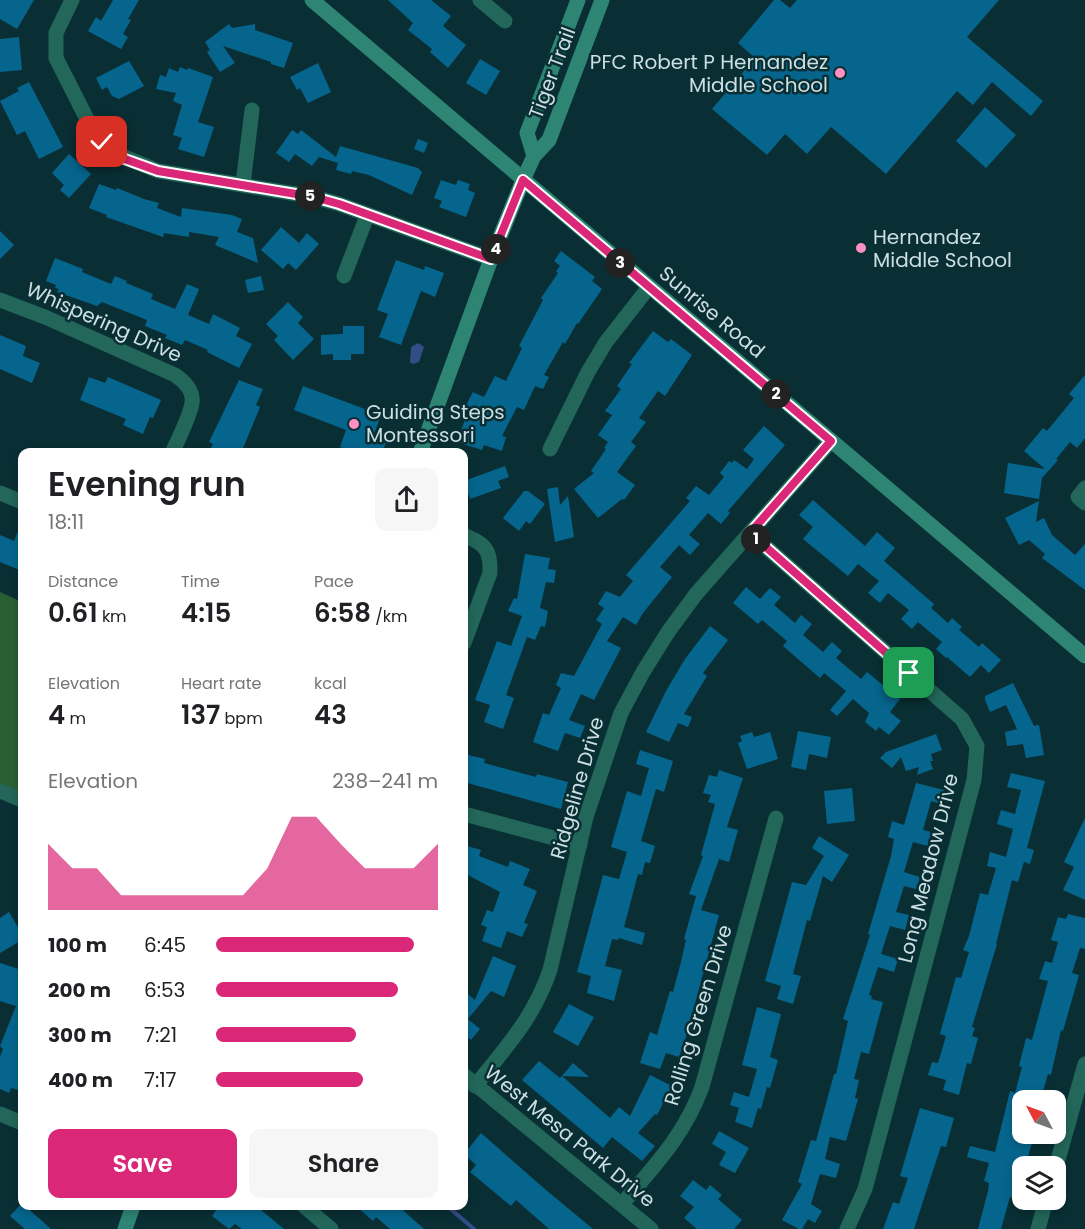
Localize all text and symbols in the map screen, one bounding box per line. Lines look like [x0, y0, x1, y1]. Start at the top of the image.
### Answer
street label: Tiger Trail [522, 23, 582, 123]
place label: PFC Robert P Hernandez Middle School [590, 48, 828, 99]
marker: PFC Robert P Hernandez Middle School [833, 66, 847, 80]
pin [76, 116, 127, 167]
icon: check [85, 125, 118, 158]
pin: 5 [295, 181, 325, 211]
text: 5 [305, 184, 315, 207]
place label: Hernandez Middle School [873, 223, 1012, 274]
pin: 4 [481, 234, 511, 264]
text: 4 [491, 237, 501, 260]
marker: Hernandez Middle School [854, 241, 868, 255]
pin: 3 [605, 248, 635, 278]
text: 3 [615, 251, 625, 274]
street label: Sunrise Road [653, 260, 771, 364]
street label: Whispering Drive [22, 275, 186, 369]
pin: 2 [761, 379, 791, 409]
text: 2 [771, 382, 781, 405]
place label: Guiding Steps Montessori [366, 398, 505, 449]
marker: Guiding Steps Montessori [347, 417, 361, 431]
text: Evening run [48, 461, 246, 508]
button: share [375, 468, 438, 531]
text: 18:11 [48, 508, 84, 536]
pin: 1 [741, 524, 771, 554]
text: 1 [753, 527, 759, 550]
text: Distance [48, 570, 118, 593]
text: Time [181, 570, 220, 593]
text: Pace [314, 570, 354, 593]
text: 0.61 [48, 595, 98, 631]
text: 4:15 [181, 595, 231, 631]
text: 6:58 [314, 595, 371, 631]
text: km [98, 605, 127, 628]
text: /km [371, 605, 408, 628]
pin [883, 647, 934, 698]
icon: arrive [892, 656, 925, 689]
text: Elevation [48, 672, 120, 695]
text: Heart rate [181, 672, 261, 695]
text: kcal [314, 672, 347, 695]
text: 4 [48, 697, 65, 733]
text: 137 [181, 697, 220, 733]
text: 43 [314, 697, 347, 733]
text: m [65, 707, 86, 730]
text: bpm [220, 707, 263, 730]
street label: Ridgeline Drive [543, 713, 611, 863]
text: Elevation [48, 767, 138, 795]
text: 238–241 m [332, 767, 438, 795]
street label: Long Meadow Drive [891, 770, 965, 966]
street label: Rolling Green Drive [657, 921, 739, 1109]
text: 100 m [48, 931, 107, 959]
text: 6:45 [144, 931, 186, 959]
text: 200 m [48, 976, 111, 1004]
text: 6:53 [144, 976, 185, 1004]
text: 300 m [48, 1021, 112, 1049]
text: 7:21 [144, 1021, 177, 1049]
street label: West Mesa Park Drive [479, 1058, 661, 1214]
text: 400 m [48, 1066, 113, 1094]
text: 7:17 [144, 1066, 177, 1094]
north arrow [1012, 1090, 1066, 1144]
map controls [1012, 1090, 1066, 1210]
button: Save [48, 1129, 237, 1198]
button: Share [249, 1129, 438, 1198]
button: layers [1012, 1156, 1066, 1210]

